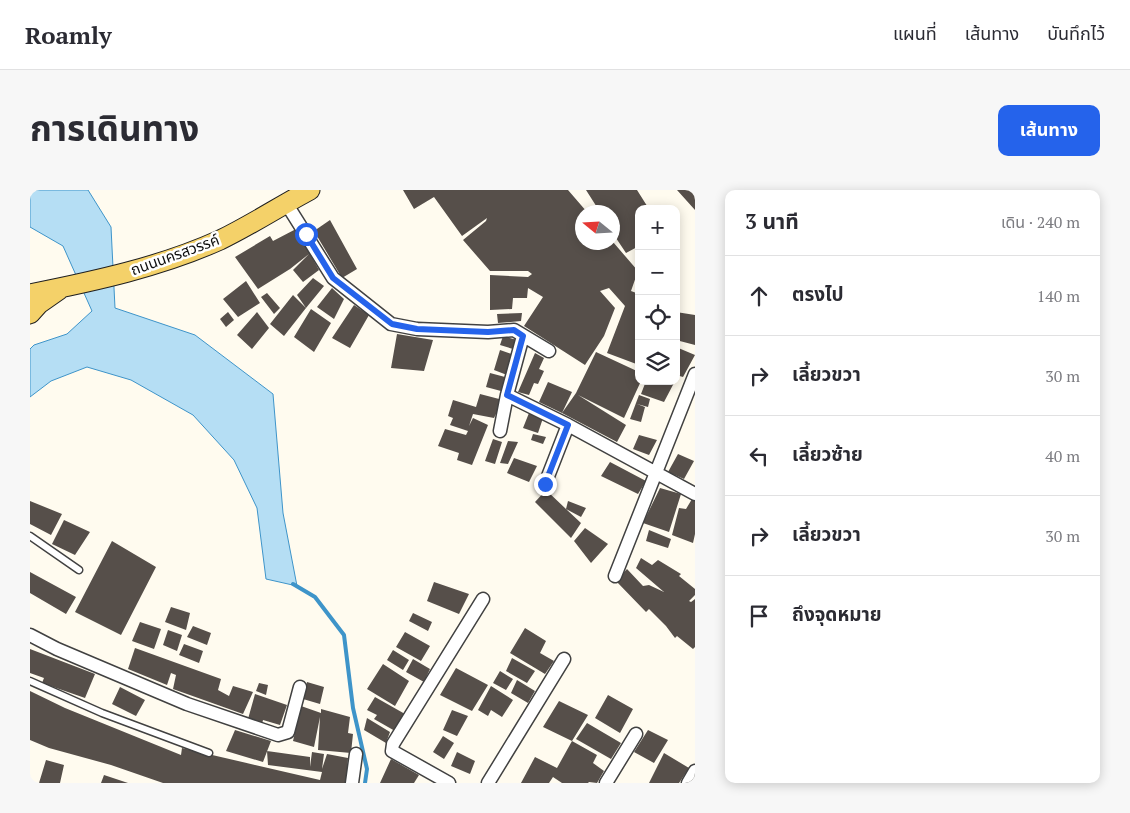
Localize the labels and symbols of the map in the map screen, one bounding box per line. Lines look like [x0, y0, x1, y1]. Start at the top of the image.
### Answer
north arrow [575, 205, 620, 250]
route start [295, 223, 318, 246]
street label: ถนนนครสวรรค์ [128, 229, 222, 279]
route end [534, 473, 557, 496]

